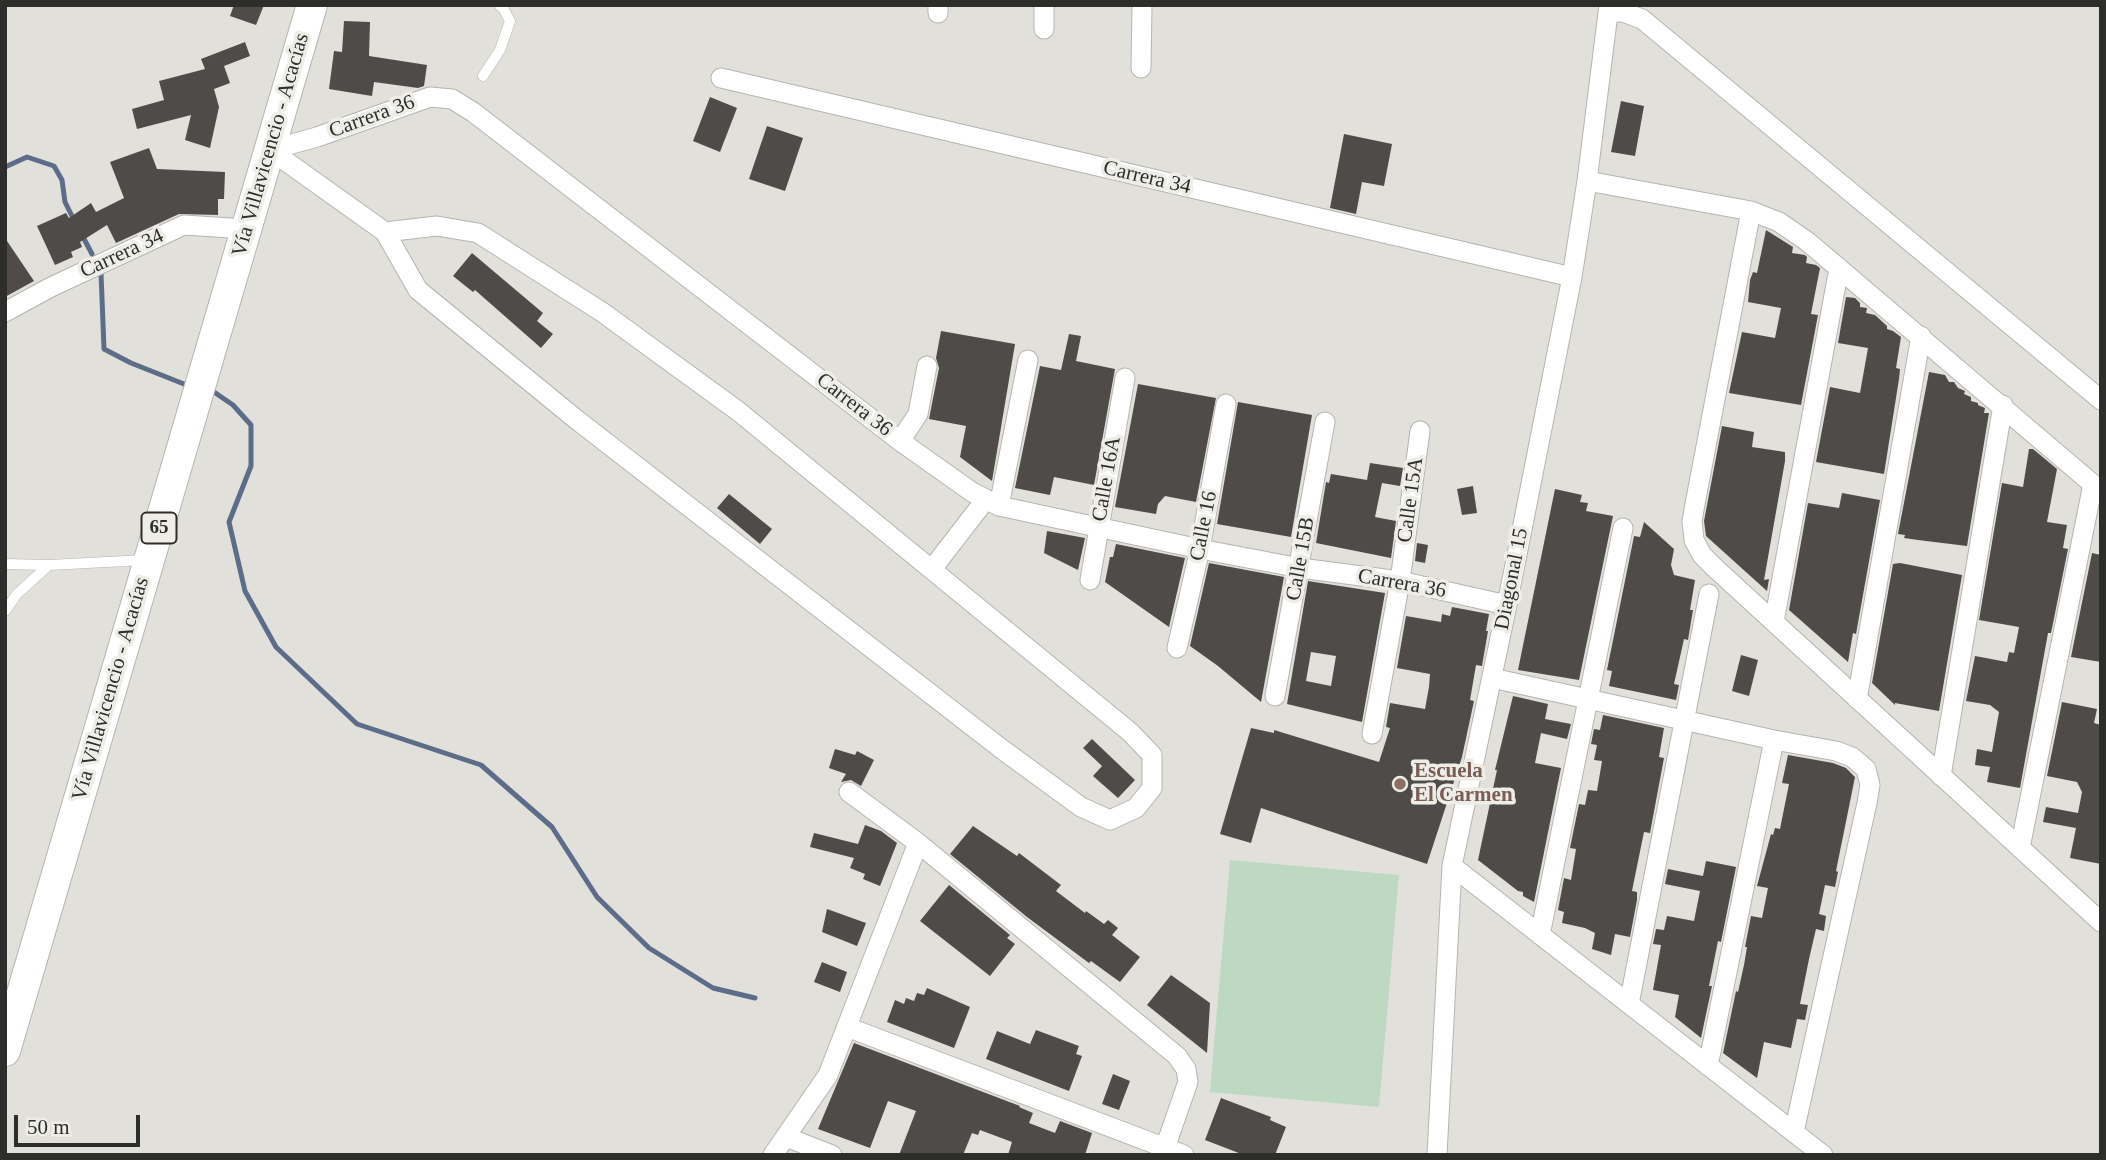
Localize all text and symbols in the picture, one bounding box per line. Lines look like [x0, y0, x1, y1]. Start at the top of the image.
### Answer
street label: Vía Villavicencio - Acacías [227, 30, 315, 260]
street label: Carrera 36 [326, 90, 418, 144]
street label: Carrera 34 [1101, 156, 1193, 200]
street label: Carrera 34 [76, 224, 168, 284]
street label: Carrera 36 [811, 368, 897, 442]
street label: Calle 16A [1087, 435, 1127, 523]
street label: Calle 15A [1393, 456, 1429, 544]
street label: Calle 16 [1185, 489, 1223, 563]
road number: 65 [142, 512, 176, 544]
street label: Calle 15B [1281, 515, 1321, 603]
street label: Diagonal 15 [1490, 526, 1534, 632]
street label: Carrera 36 [1356, 564, 1448, 604]
street label: Vía Villavicencio - Acacías [67, 574, 155, 804]
place label: Escuela El Carmen [1414, 759, 1513, 809]
marker: Escuela El Carmen [1392, 776, 1408, 792]
scale bar [18, 1100, 144, 1144]
text: 50 m [27, 1115, 70, 1139]

